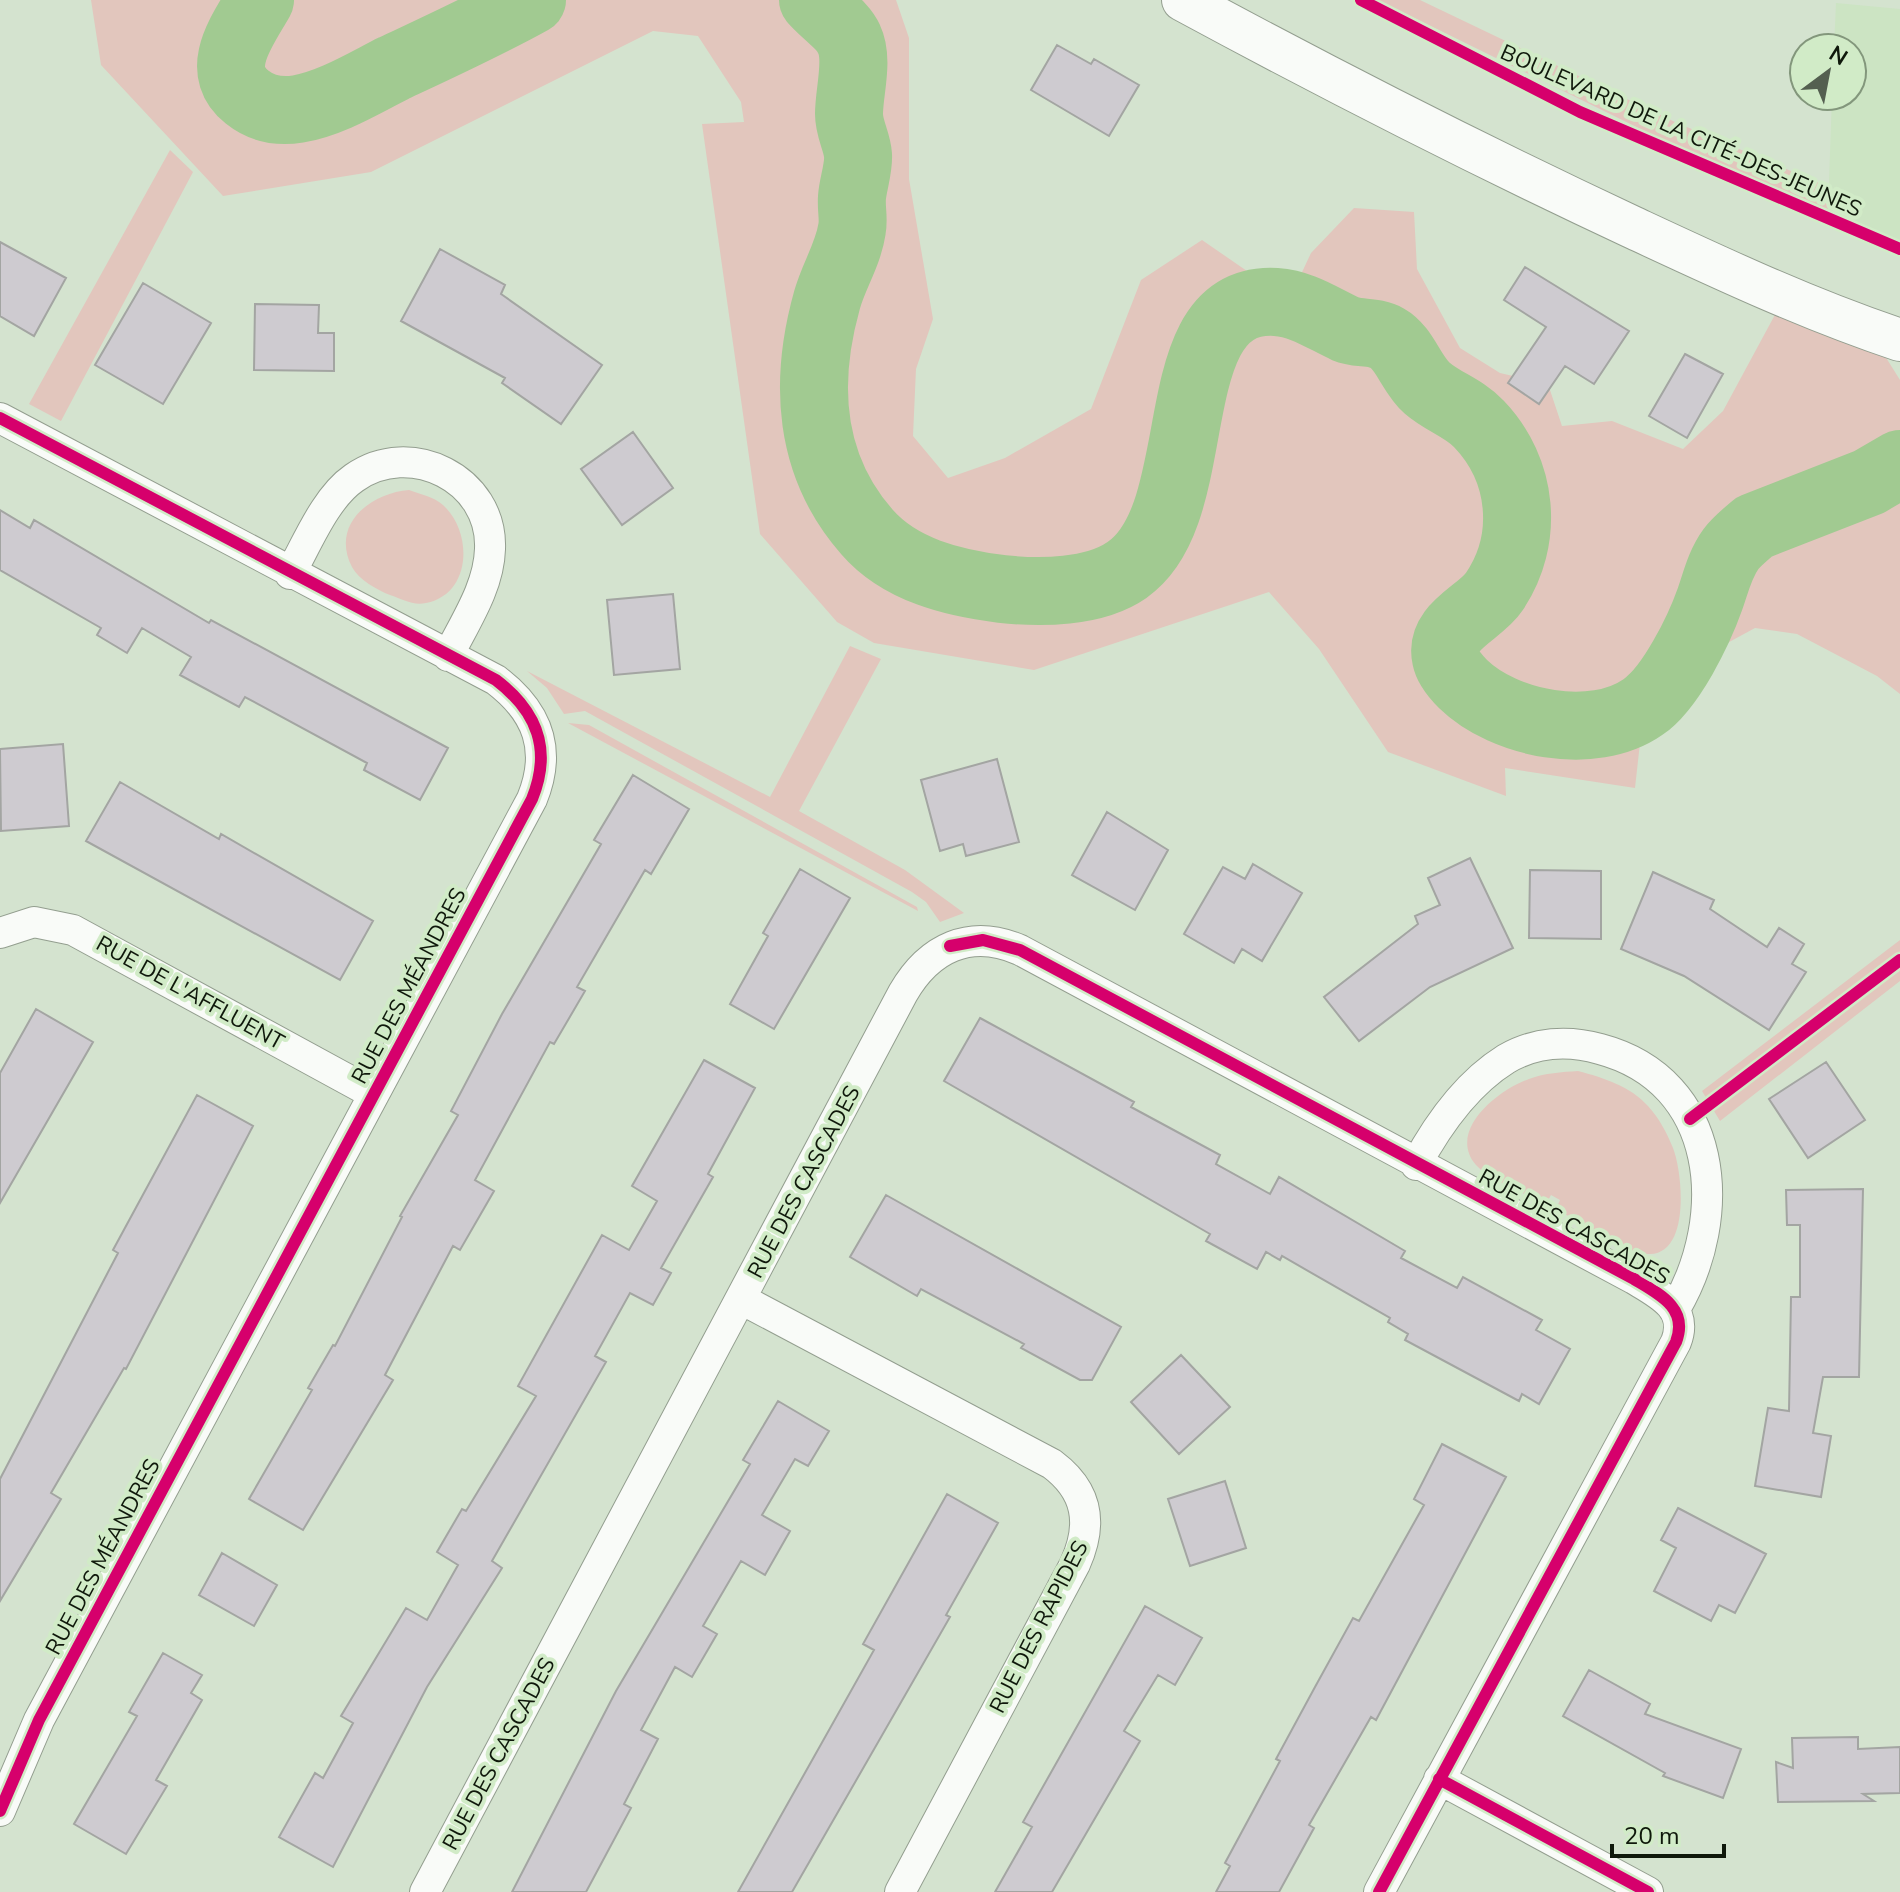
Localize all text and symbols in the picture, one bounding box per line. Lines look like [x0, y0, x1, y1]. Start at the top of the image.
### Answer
north arrow [1788, 32, 1868, 112]
street label: BOULEVARD DE LA CITÉ-DES-JEUNES [1496, 39, 1866, 223]
street label: RUE DES MÉANDRES [345, 883, 473, 1089]
street label: RUE DE L'AFFLUENT [91, 929, 290, 1058]
street label: RUE DES CASCADES [741, 1080, 867, 1284]
street label: RUE DES CASCADES [1473, 1162, 1675, 1292]
street label: RUE DES MÉANDRES [39, 1454, 167, 1660]
street label: RUE DES RAPIDES [983, 1536, 1095, 1718]
street label: RUE DES CASCADES [436, 1652, 562, 1856]
scale bar [1612, 1808, 1724, 1858]
text: 20 m [1624, 1820, 1680, 1852]

